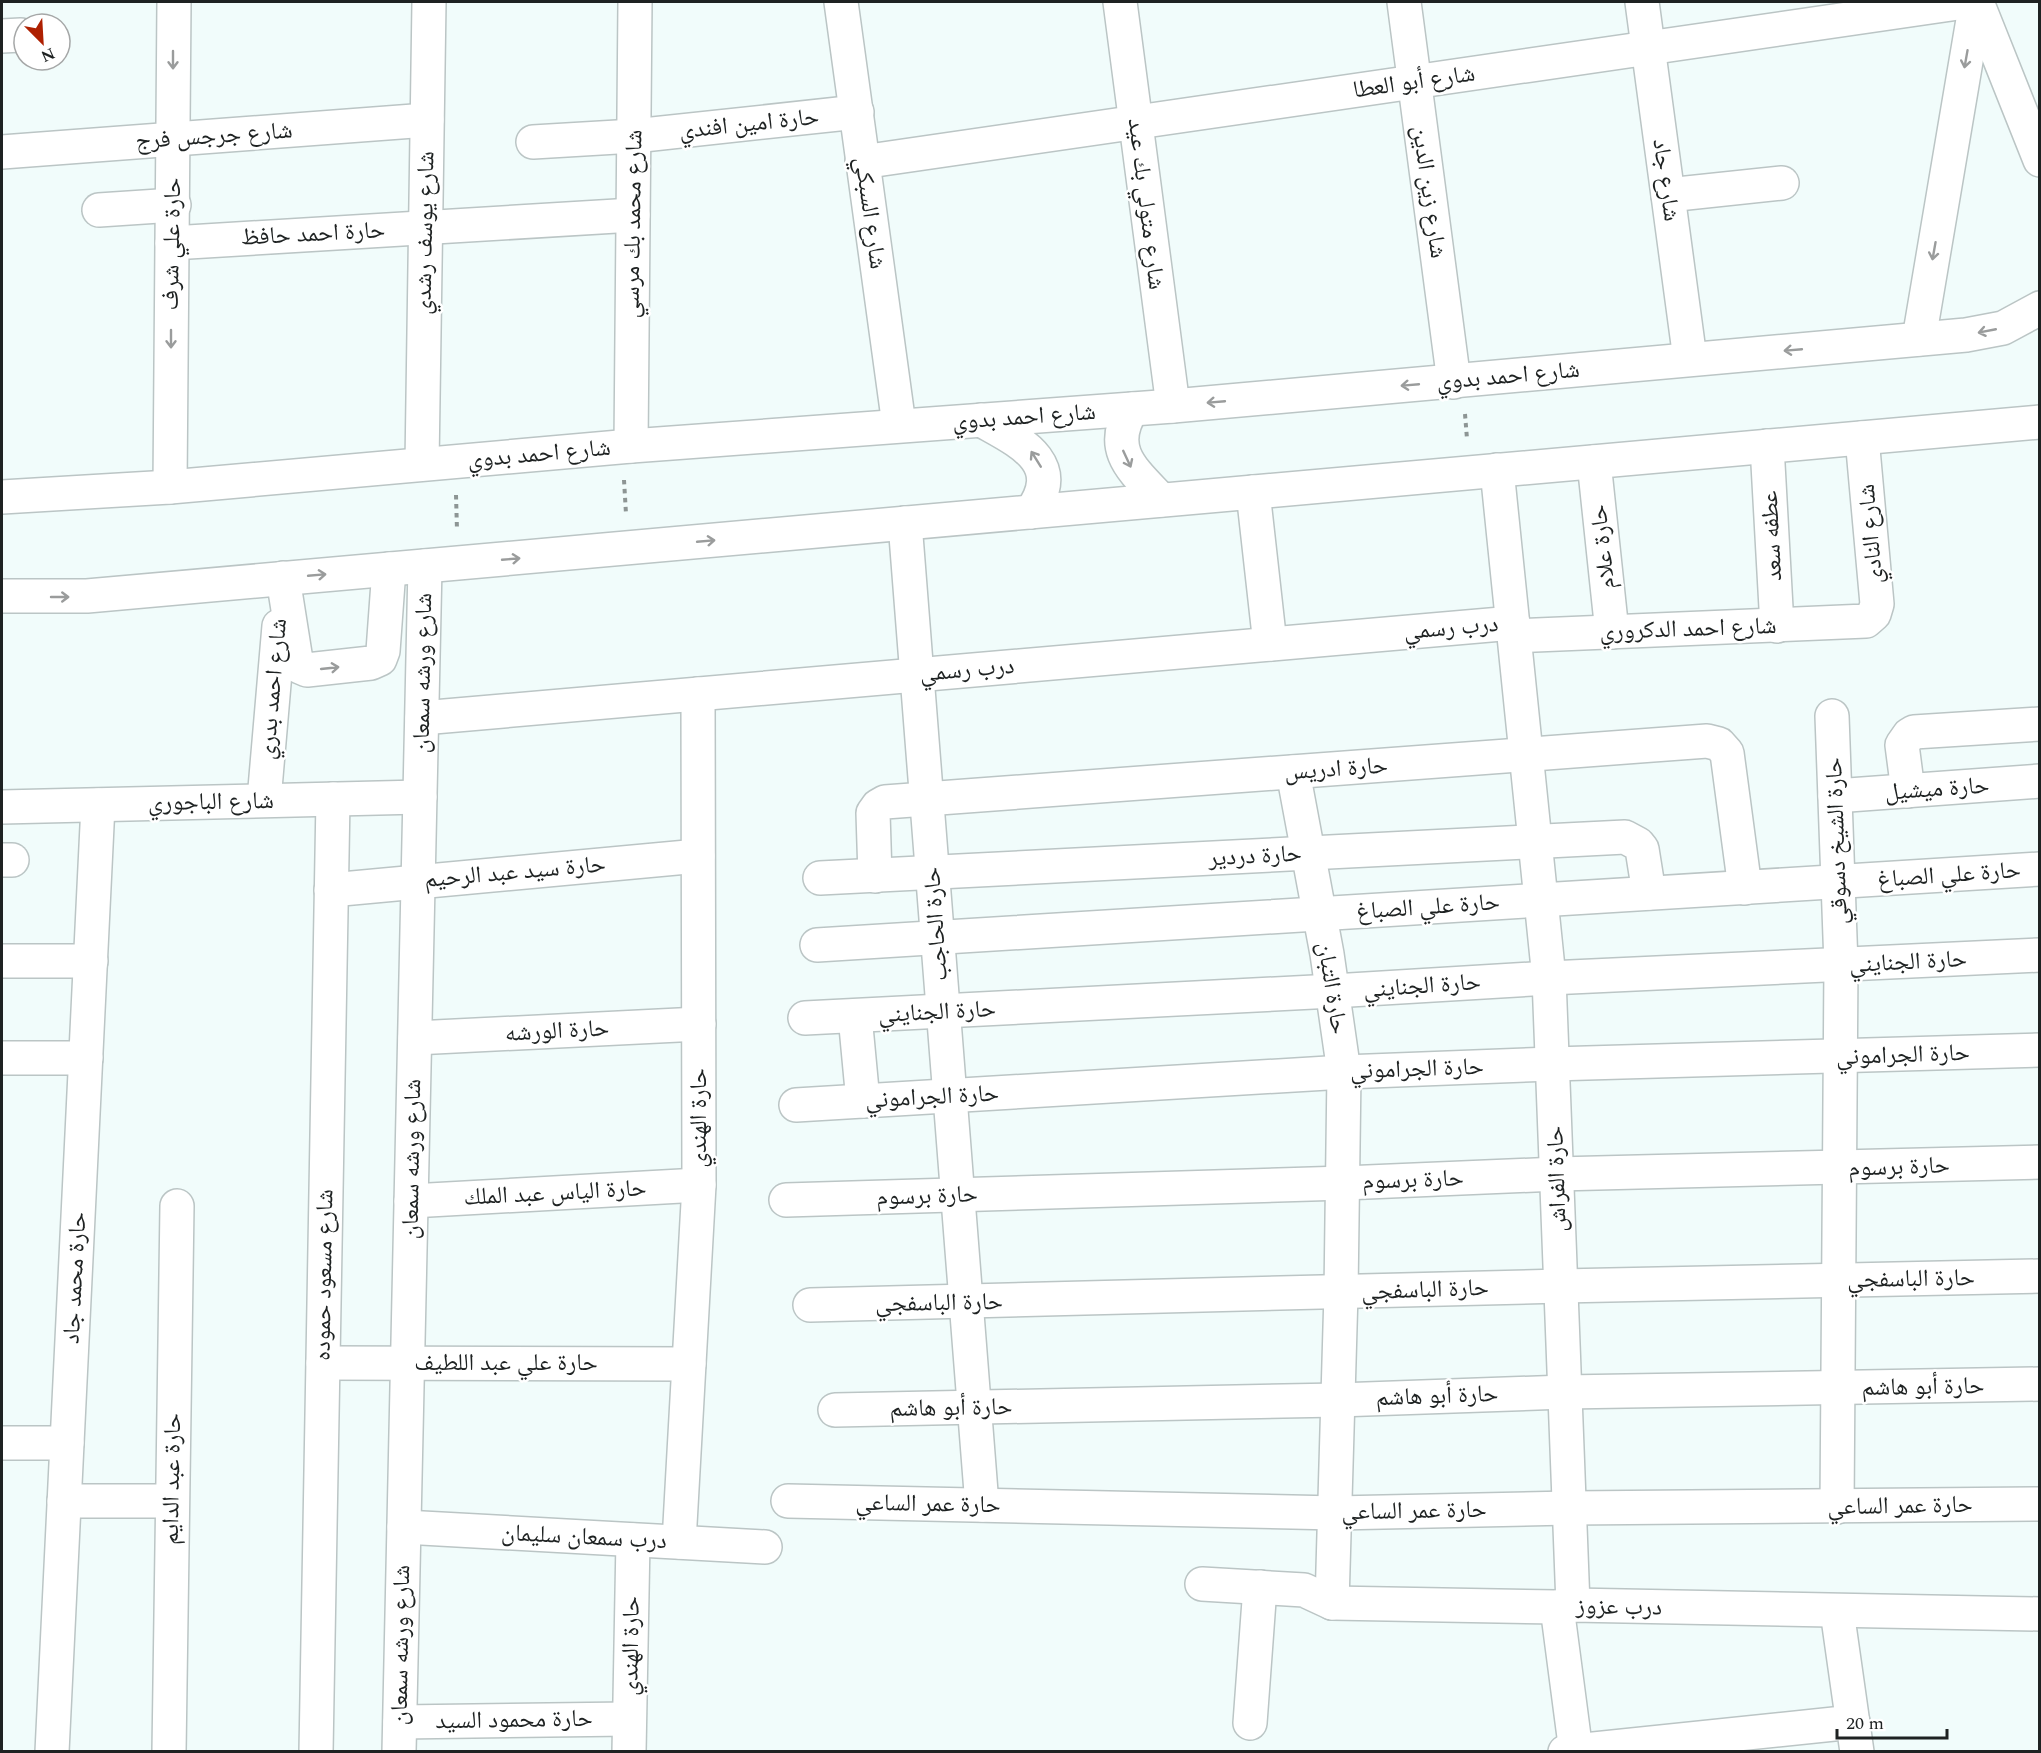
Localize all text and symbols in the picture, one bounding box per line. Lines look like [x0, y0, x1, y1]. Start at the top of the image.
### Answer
north arrow [12, 12, 72, 72]
text: N [37, 41, 59, 68]
one-way arrow [167, 49, 179, 69]
one-way arrow [1960, 49, 1971, 69]
street label: شارع أبو العطا [1351, 56, 1477, 108]
street label: حارة امين افندي [677, 99, 821, 149]
street label: شارع جرجس فرج [134, 113, 294, 159]
street label: شارع متولي بك عيد [1118, 116, 1174, 292]
street label: شارع زين الدين [1402, 123, 1456, 261]
street label: شارع محمد بك مرسي [613, 129, 653, 319]
street label: شارع جاد [1642, 136, 1690, 224]
street label: شارع يوسف رشدي [406, 151, 445, 315]
street label: شارع السبكي [844, 155, 896, 271]
street label: حارة علي شرف [153, 177, 191, 311]
street label: حارة احمد حافظ [240, 212, 386, 256]
one-way arrow [1928, 241, 1939, 261]
one-way arrow [1977, 326, 1997, 337]
one-way arrow [165, 328, 177, 348]
one-way arrow [1783, 345, 1803, 356]
street label: شارع احمد بدوي [1435, 352, 1581, 400]
one-way arrow [1401, 380, 1421, 391]
street label: شارع احمد بدوي [951, 394, 1097, 440]
one-way arrow [1206, 397, 1226, 408]
street label: شارع احمد بدوي [466, 430, 612, 478]
one-way arrow [1121, 450, 1133, 468]
one-way arrow [1029, 451, 1041, 468]
street label: شارع النادي [1849, 482, 1893, 586]
street label: عطفه سعد [1752, 490, 1792, 582]
street label: حارة علام [1581, 503, 1625, 591]
one-way arrow [695, 535, 715, 546]
one-way arrow [501, 553, 521, 564]
one-way arrow [307, 570, 327, 581]
one-way arrow [49, 591, 69, 602]
street label: شارع ورشه سمعان [404, 592, 442, 754]
street label: درب رسمي [1402, 606, 1500, 650]
street label: شارع احمد الدكروري [1599, 608, 1777, 650]
street label: شارع احمد بدري [249, 617, 297, 761]
street label: درب رسمي [918, 648, 1016, 692]
one-way arrow [319, 662, 339, 673]
street label: حارة ادريس [1283, 747, 1389, 791]
street label: حارة الشيخ دسوقي [1816, 757, 1858, 925]
street label: حارة ميشيل [1884, 767, 1990, 811]
street label: شارع الباجوري [148, 783, 274, 821]
street label: حارة دردير [1206, 836, 1303, 876]
street label: حارة سيد عبد الرحيم [423, 846, 607, 898]
street label: حارة علي الصباغ [1876, 852, 2022, 898]
street label: حارة الحاجب [914, 866, 958, 982]
street label: حارة علي الصباغ [1355, 884, 1501, 930]
street label: حارة التبان [1307, 939, 1357, 1037]
street label: حارة الجنايني [1848, 941, 1968, 983]
street label: حارة الجنايني [1362, 964, 1482, 1008]
street label: حارة الجنايني [877, 991, 997, 1033]
street label: حارة الورشه [504, 1010, 610, 1052]
street label: حارة الجراموني [1835, 1035, 1971, 1075]
street label: حارة الجراموني [1349, 1049, 1485, 1089]
street label: حارة الهندي [681, 1068, 717, 1168]
street label: حارة الجراموني [864, 1076, 1000, 1119]
street label: شارع ورشه سمعان [393, 1078, 431, 1240]
street label: حارة الفراش [1537, 1125, 1577, 1233]
street label: حارة برسوم [1848, 1147, 1950, 1187]
street label: حارة برسوم [1362, 1160, 1464, 1200]
street label: حارة الياس عبد الملك [463, 1170, 647, 1216]
street label: حارة برسوم [876, 1176, 978, 1216]
street label: شارع مسعود حموده [305, 1189, 343, 1361]
street label: حارة محمد جاد [54, 1211, 96, 1345]
street label: حارة الباسفجي [1847, 1260, 1975, 1298]
street label: حارة الباسفجي [1360, 1270, 1490, 1310]
street label: حارة الباسفجي [875, 1284, 1003, 1322]
street label: حارة علي عبد اللطيف [414, 1345, 598, 1381]
street label: حارة أبو هاشم [1861, 1368, 1985, 1406]
street label: حارة أبو هاشم [1375, 1376, 1499, 1416]
street label: حارة أبو هاشم [889, 1389, 1013, 1427]
street label: حارة عبد الدايم [153, 1413, 191, 1545]
street label: حارة عمر الساعي [855, 1485, 1001, 1523]
street label: حارة عمر الساعي [1827, 1487, 1973, 1525]
street label: حارة عمر الساعي [1341, 1492, 1487, 1530]
street label: درب سمعان سليمان [500, 1515, 668, 1559]
street label: شارع ورشه سمعان [382, 1564, 420, 1726]
street label: درب عزوز [1575, 1588, 1662, 1626]
street label: حارة الهندي [612, 1596, 650, 1696]
street label: حارة محمود السيد [435, 1701, 593, 1739]
scale bar [1837, 1702, 1946, 1740]
text: 20 m [1846, 1710, 1884, 1737]

